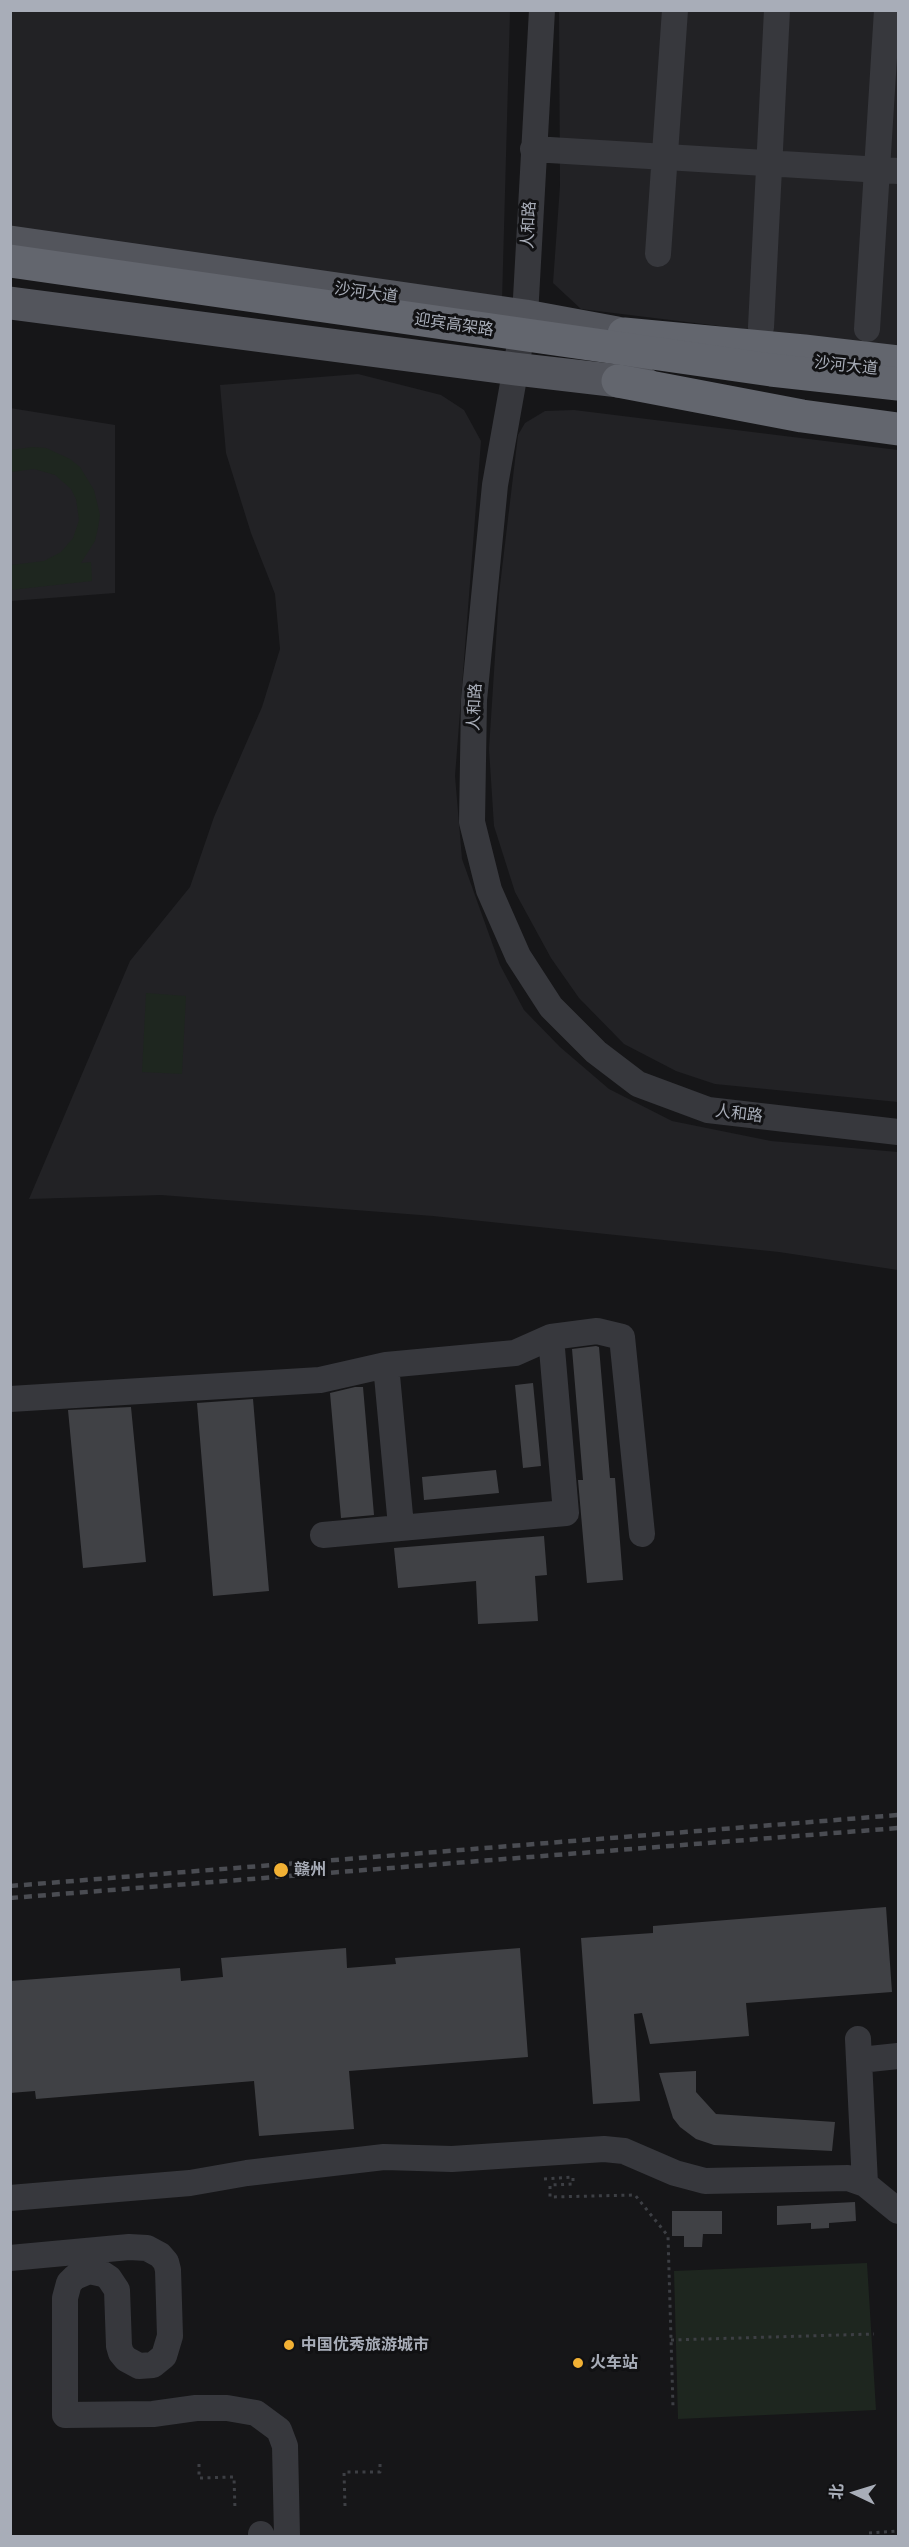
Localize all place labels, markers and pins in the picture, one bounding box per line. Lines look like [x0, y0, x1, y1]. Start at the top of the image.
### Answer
place label: 赣州 [294, 1860, 326, 1880]
marker: 赣州 [272, 1861, 290, 1879]
place label: 中国优秀旅游城市 [301, 2335, 429, 2355]
marker: 中国优秀旅游城市 [282, 2338, 296, 2352]
place label: 火车站 [590, 2353, 638, 2373]
marker: 火车站 [571, 2356, 585, 2370]

